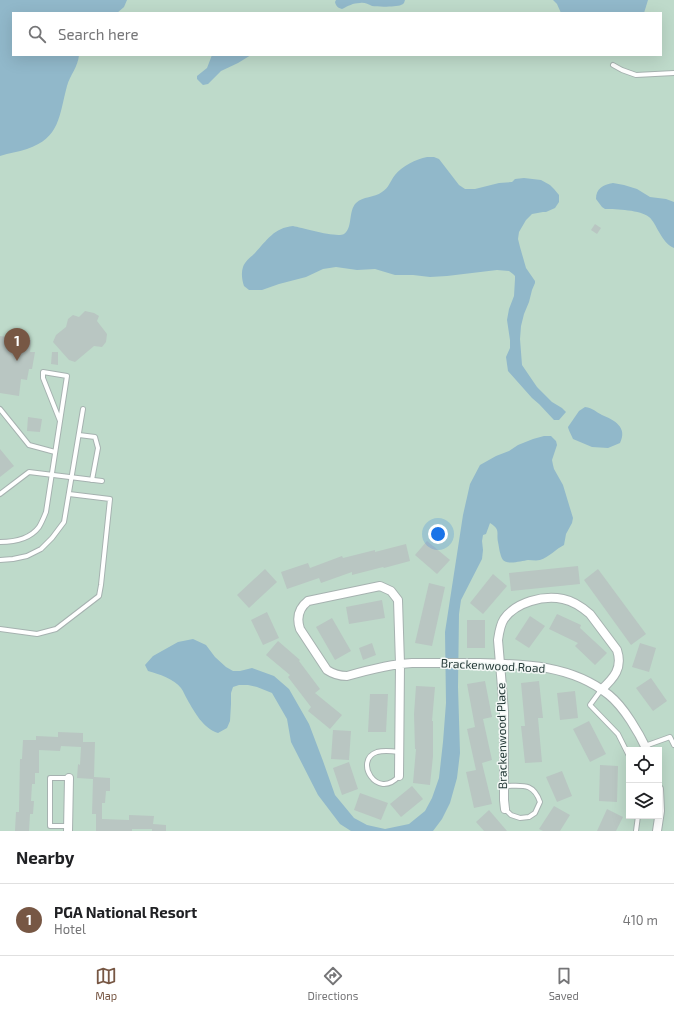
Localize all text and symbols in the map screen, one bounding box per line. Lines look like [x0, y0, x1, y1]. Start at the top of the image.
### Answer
search box [12, 12, 662, 56]
icon: search [26, 23, 48, 45]
text: Search here [58, 25, 139, 43]
pin: 1 [4, 328, 30, 361]
your location [428, 524, 448, 544]
street label: Brackenwood Road [440, 655, 546, 675]
street label: Brackenwood Place [493, 683, 509, 789]
map controls [626, 747, 662, 819]
button: locate [626, 747, 662, 783]
button: layers [626, 783, 662, 819]
text: Nearby [16, 847, 74, 867]
text: PGA National Resort [54, 903, 197, 921]
text: 1 [26, 912, 32, 928]
text: 410 m [623, 912, 658, 928]
text: Hotel [54, 921, 86, 937]
tab: Map [95, 965, 117, 1002]
tab: Directions [308, 965, 358, 1002]
tab: Saved [549, 965, 579, 1002]

